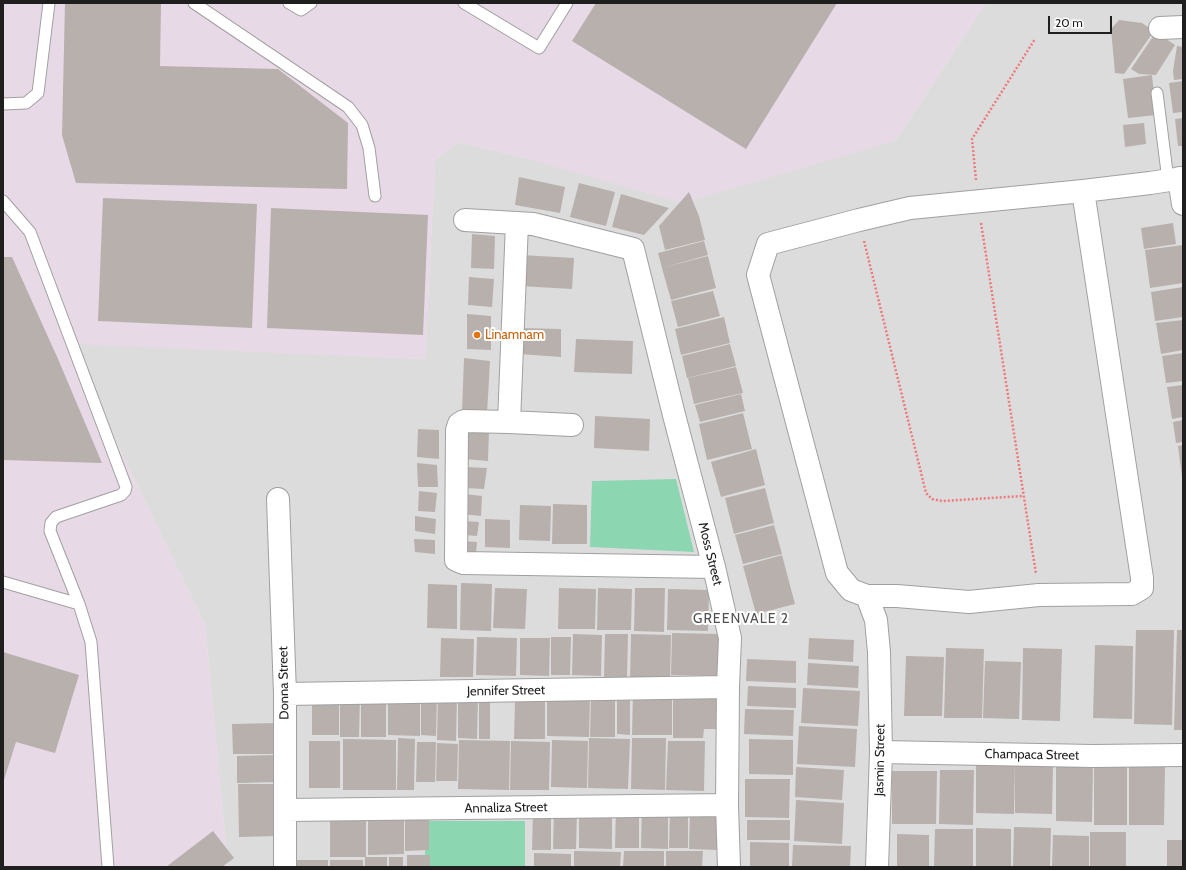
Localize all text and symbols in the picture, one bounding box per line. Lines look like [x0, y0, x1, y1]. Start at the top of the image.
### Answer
scale bar [1050, 8, 1114, 34]
text: 20 m [1055, 15, 1083, 30]
place label: Linamnam [485, 327, 544, 343]
marker: Linamnam [472, 330, 482, 340]
street label: Moss Street [695, 521, 725, 587]
district label: GREENVALE 2 [693, 611, 789, 627]
street label: Donna Street [276, 646, 292, 720]
street label: Jennifer Street [467, 683, 545, 699]
street label: Jasmin Street [872, 724, 888, 796]
street label: Champaca Street [985, 746, 1079, 764]
street label: Annaliza Street [464, 799, 548, 817]

